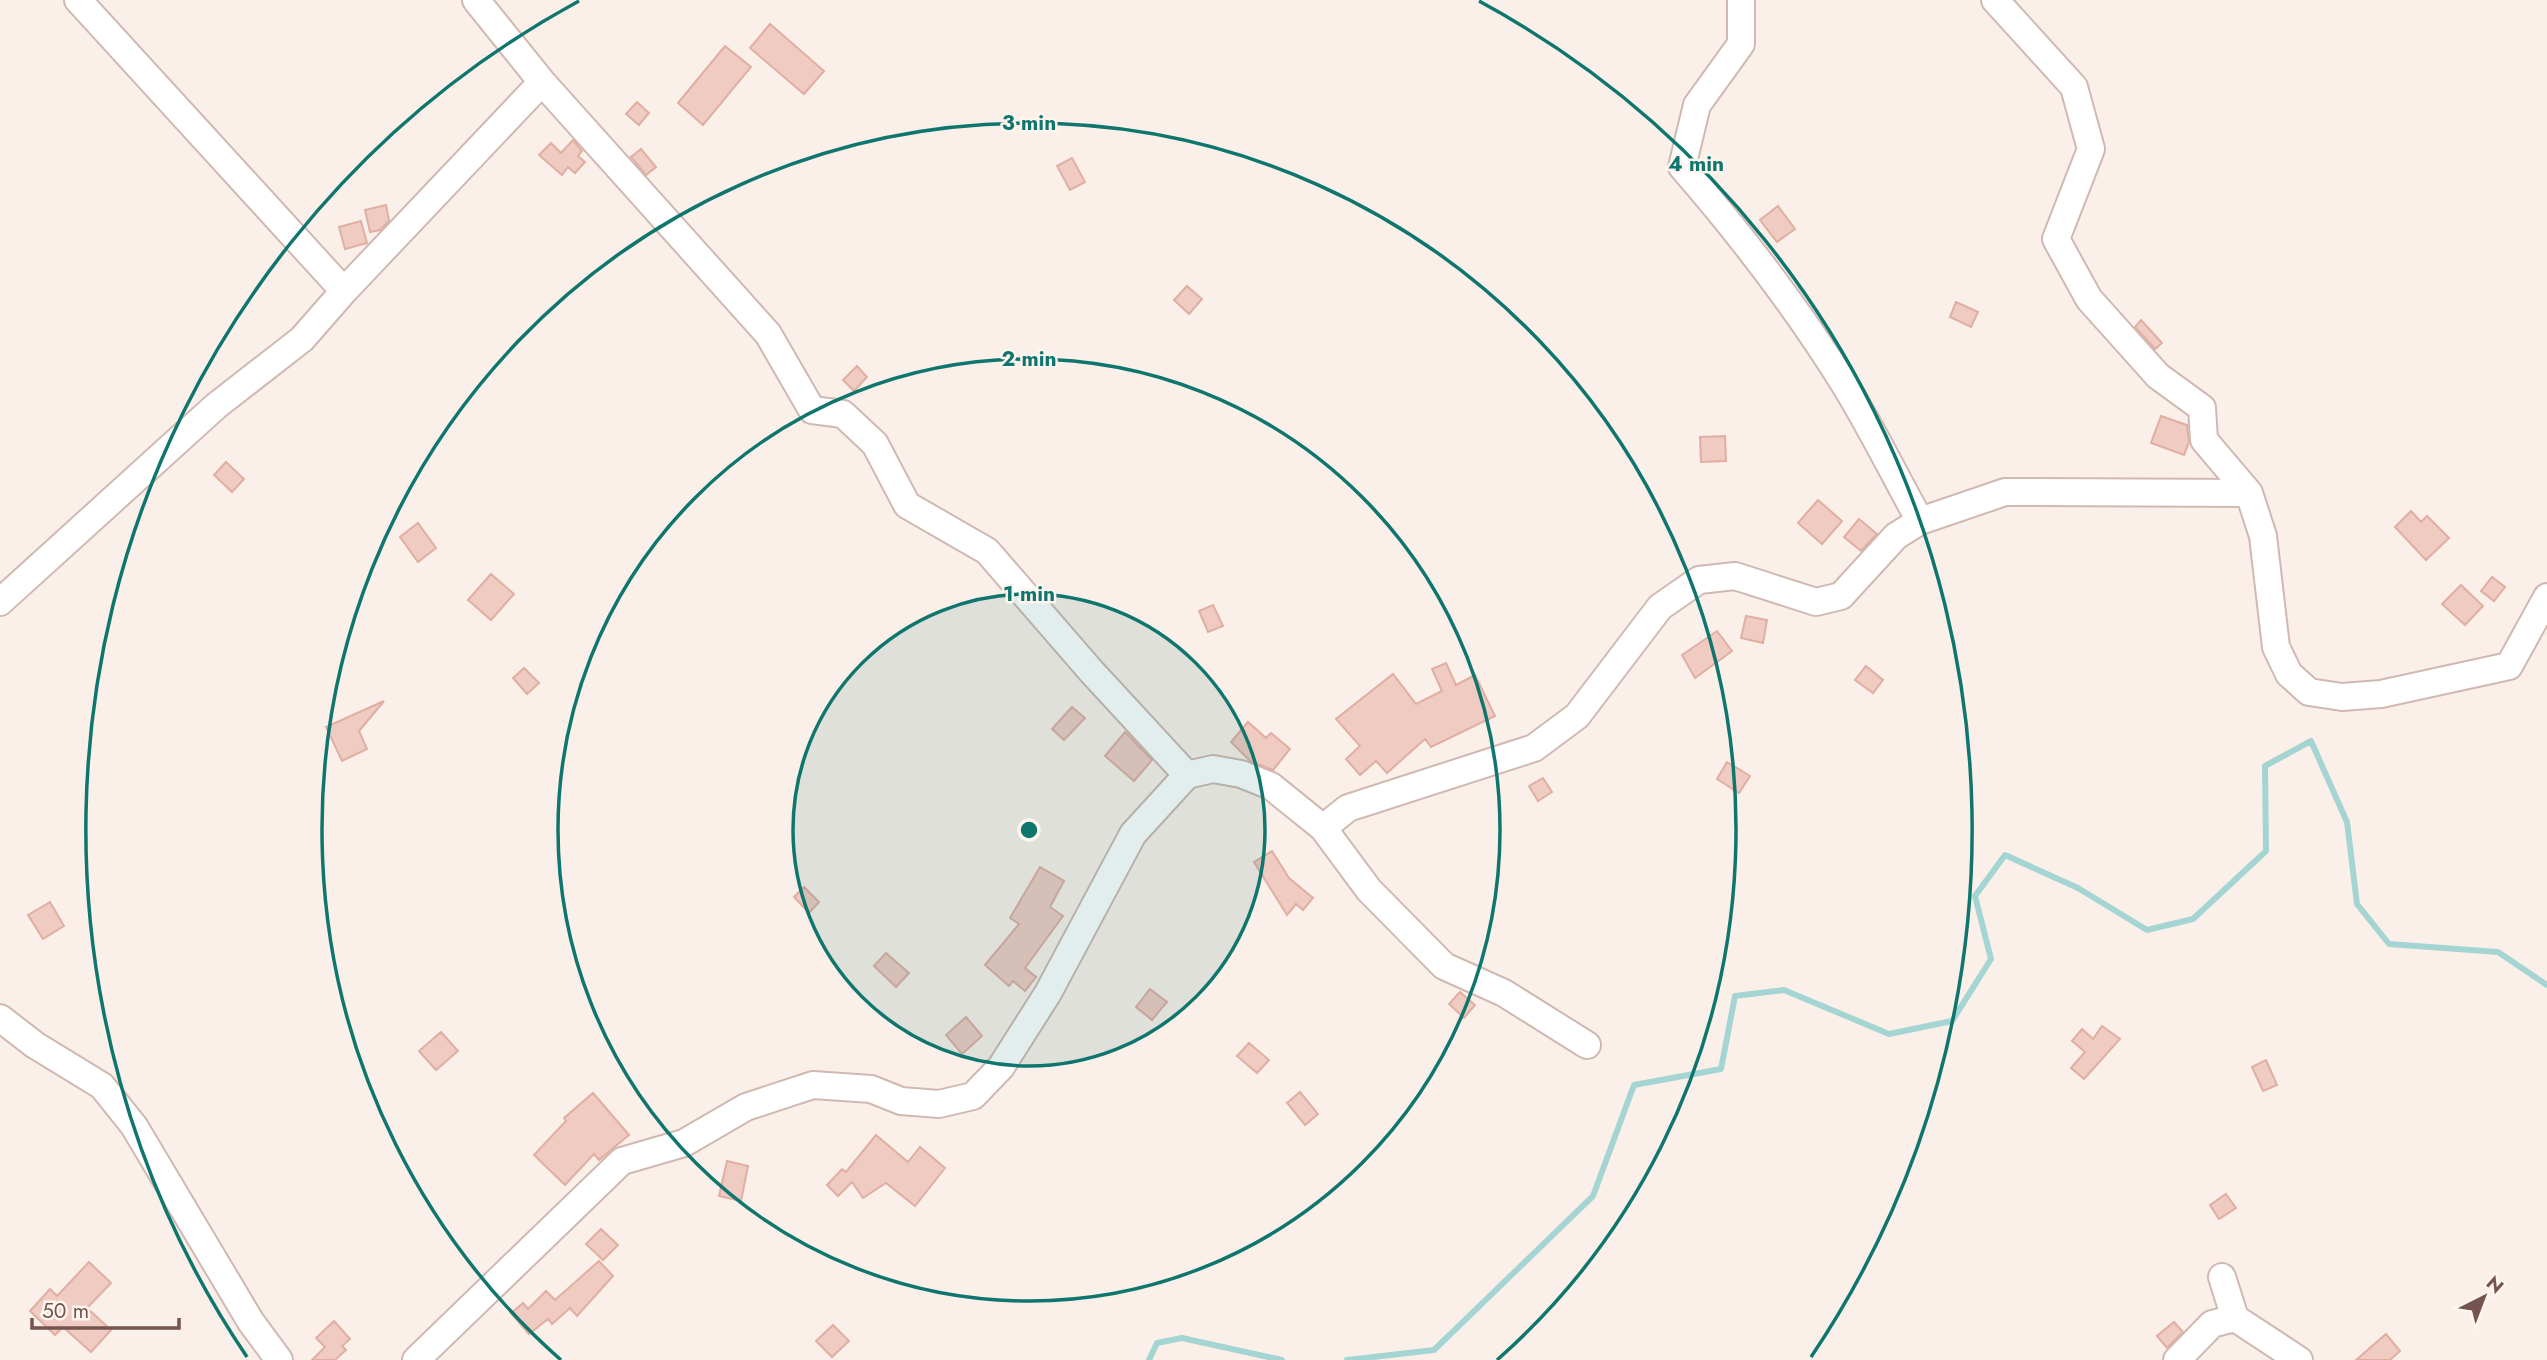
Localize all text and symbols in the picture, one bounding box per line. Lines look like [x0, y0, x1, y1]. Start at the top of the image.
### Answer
text: 3 min [1002, 108, 1056, 138]
text: 4 min [1668, 149, 1724, 179]
text: 2 min [1001, 344, 1057, 374]
text: 1 min [1003, 579, 1055, 609]
centre of rings [1017, 818, 1041, 842]
north arrow [2449, 1262, 2519, 1332]
text: N [2480, 1270, 2510, 1300]
scale bar [32, 1286, 178, 1330]
text: 50 m [42, 1296, 89, 1326]

